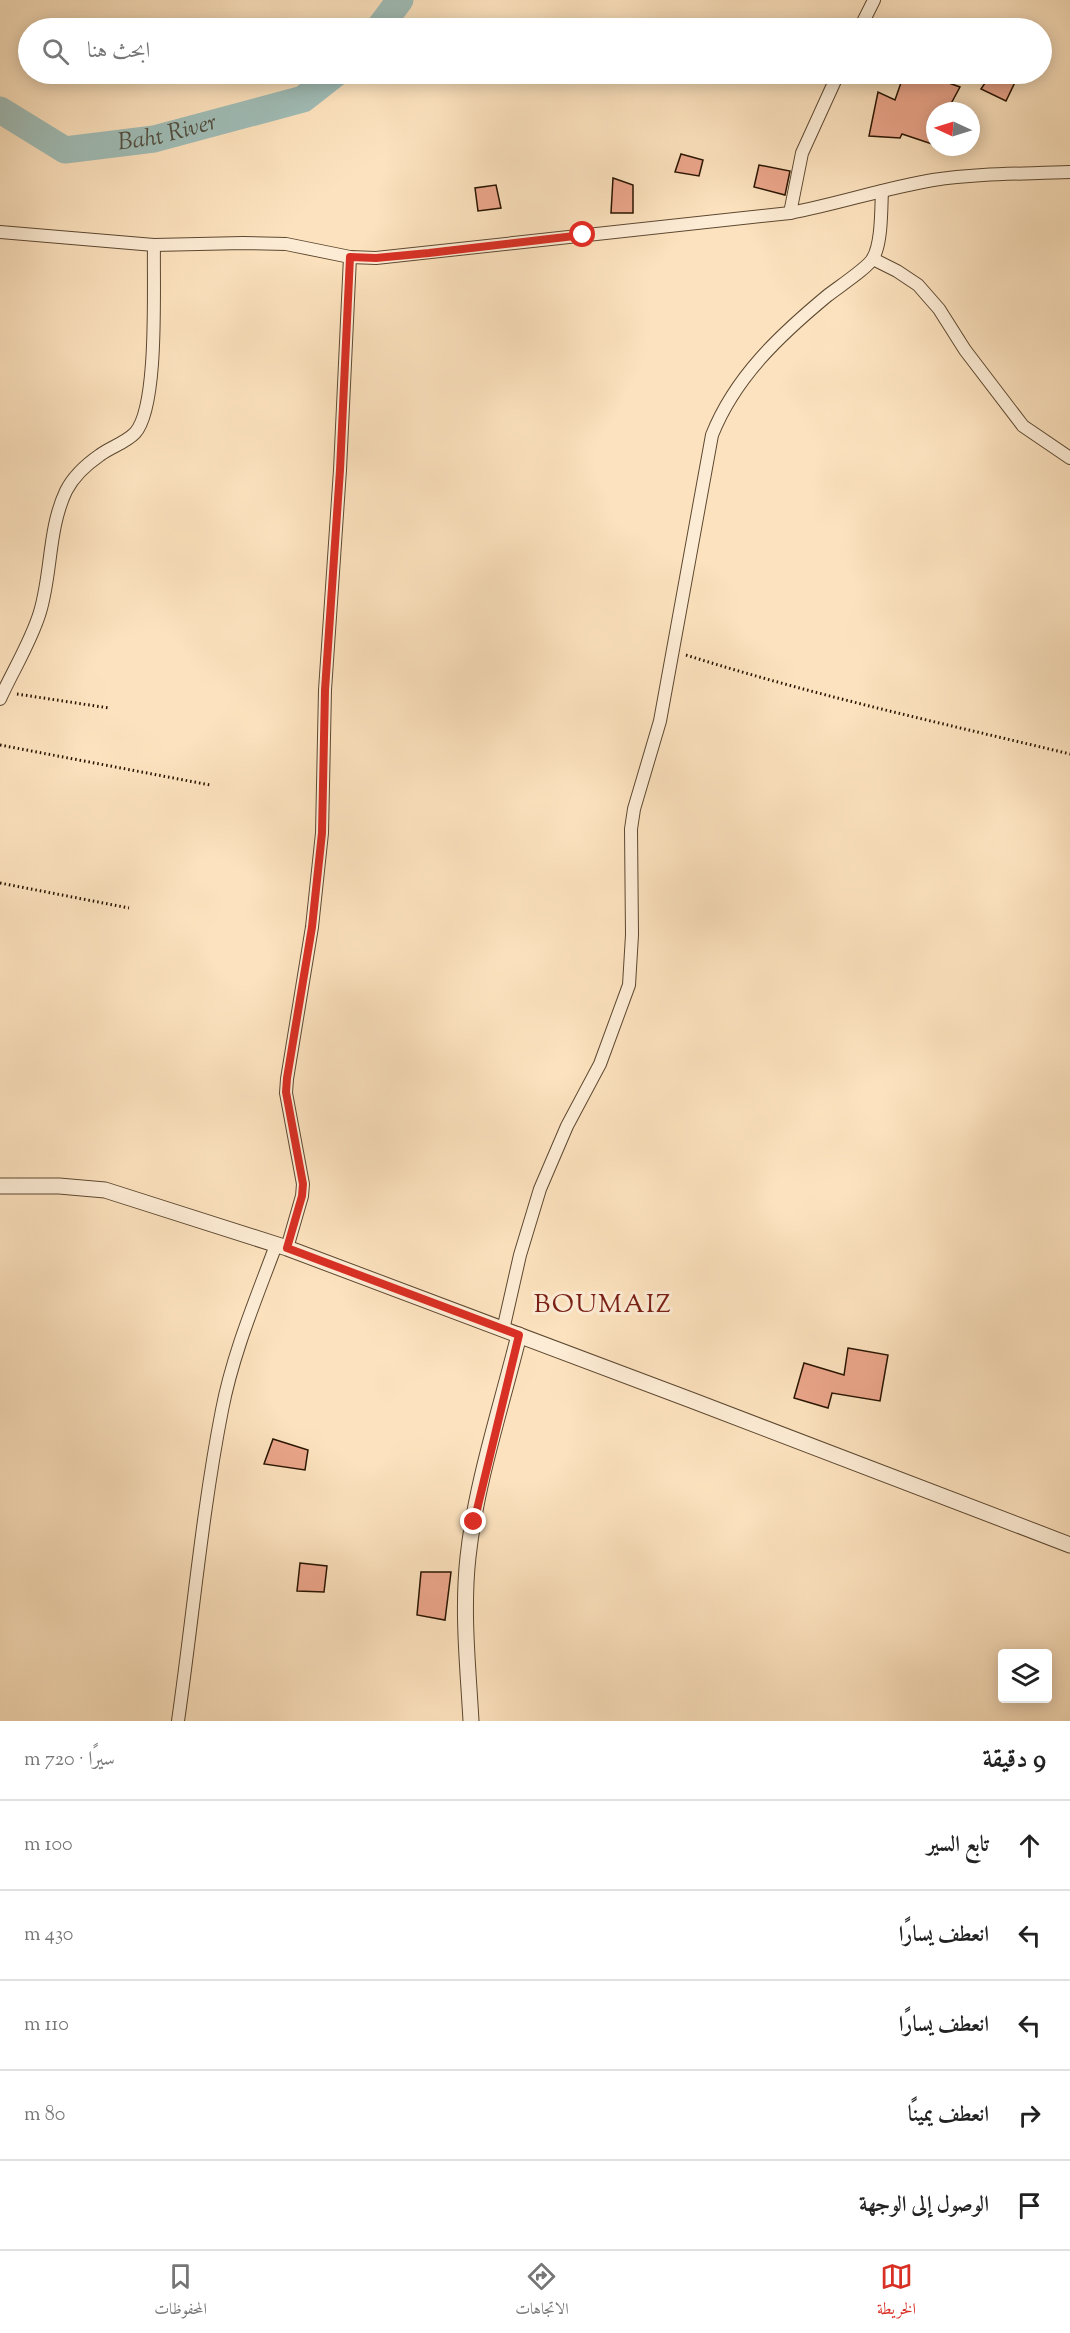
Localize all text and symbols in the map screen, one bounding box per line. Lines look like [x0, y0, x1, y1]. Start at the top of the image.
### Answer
search box [18, 18, 1052, 84]
icon: search [39, 35, 72, 68]
text: ابحث هنا [87, 36, 150, 68]
north arrow [926, 102, 980, 156]
water label: Baht River [116, 106, 221, 160]
route start [569, 221, 595, 247]
district label: BOUMAIZ [534, 1287, 672, 1324]
route end [460, 1508, 486, 1534]
map controls [998, 1649, 1052, 1703]
button: layers [998, 1649, 1052, 1703]
text: 9 دقيقة [982, 1742, 1046, 1779]
text: سيرًا · 720 m [24, 1746, 115, 1775]
icon: ahead [1013, 1829, 1046, 1862]
text: تابع السير [927, 1830, 989, 1862]
text: 100 m [24, 1831, 73, 1860]
icon: left [1013, 1919, 1046, 1952]
text: انعطف يسارًا [899, 1920, 989, 1952]
text: 430 m [24, 1921, 73, 1950]
icon: left [1013, 2009, 1046, 2042]
text: انعطف يسارًا [899, 2010, 989, 2042]
text: 110 m [24, 2011, 69, 2040]
icon: right [1013, 2099, 1046, 2132]
text: انعطف يمينًا [908, 2100, 989, 2132]
text: 80 m [24, 2101, 65, 2130]
icon: arrive [1013, 2189, 1046, 2222]
text: الوصول إلى الوجهة [859, 2190, 989, 2222]
tab: المحفوظات [154, 2260, 207, 2324]
tab: الاتجاهات [515, 2260, 569, 2324]
tab: الخريطة [877, 2260, 916, 2324]

